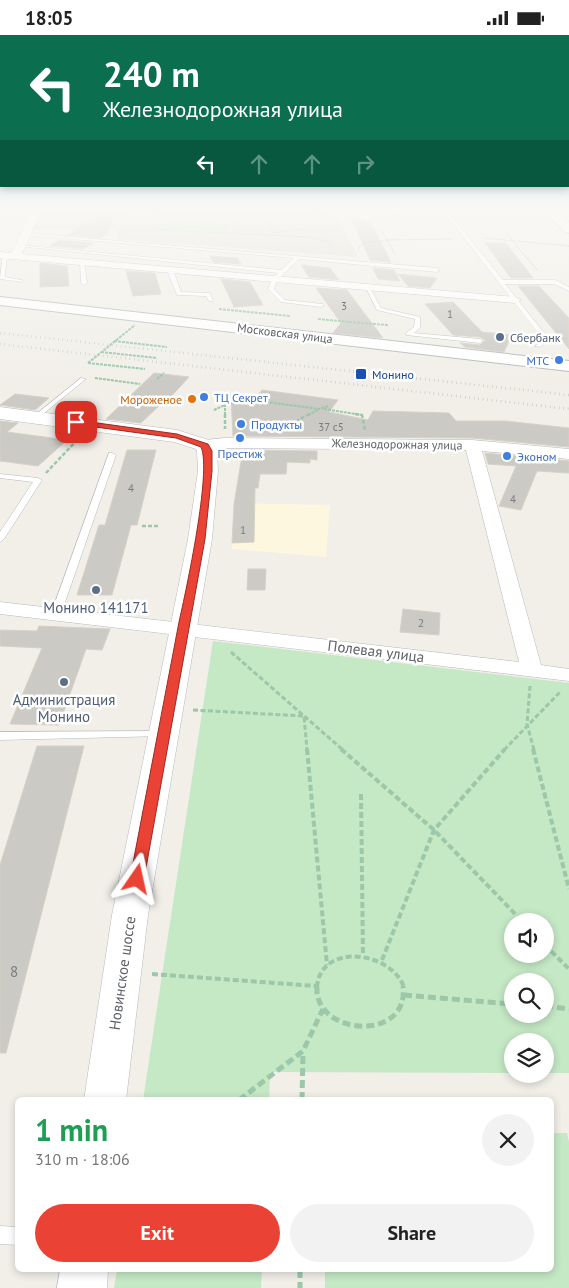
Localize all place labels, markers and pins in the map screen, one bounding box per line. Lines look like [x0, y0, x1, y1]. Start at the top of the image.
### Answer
place label: Сбербанк [510, 330, 561, 345]
marker: Сбербанк [494, 331, 506, 343]
place label: МТС [527, 353, 549, 368]
marker: МТС [553, 354, 565, 366]
marker: Монино [354, 367, 368, 381]
place label: Монино [372, 367, 414, 382]
place label: ТЦ Секрет [214, 390, 268, 405]
marker: ТЦ Секрет [198, 391, 210, 403]
place label: Мороженое [120, 392, 182, 407]
marker: Мороженое [186, 393, 198, 405]
pin [55, 401, 97, 443]
place label: Продукты [251, 417, 302, 432]
marker: Продукты [235, 418, 247, 430]
marker: Престиж [234, 432, 246, 444]
place label: Престиж [218, 446, 262, 461]
place label: Эконом [517, 449, 557, 464]
marker: Эконом [501, 450, 513, 462]
marker: Монино 141171 [90, 584, 102, 596]
place label: Монино 141171 [43, 598, 149, 617]
marker: Администрация Монино [58, 676, 70, 688]
place label: Администрация Монино [13, 690, 115, 726]

